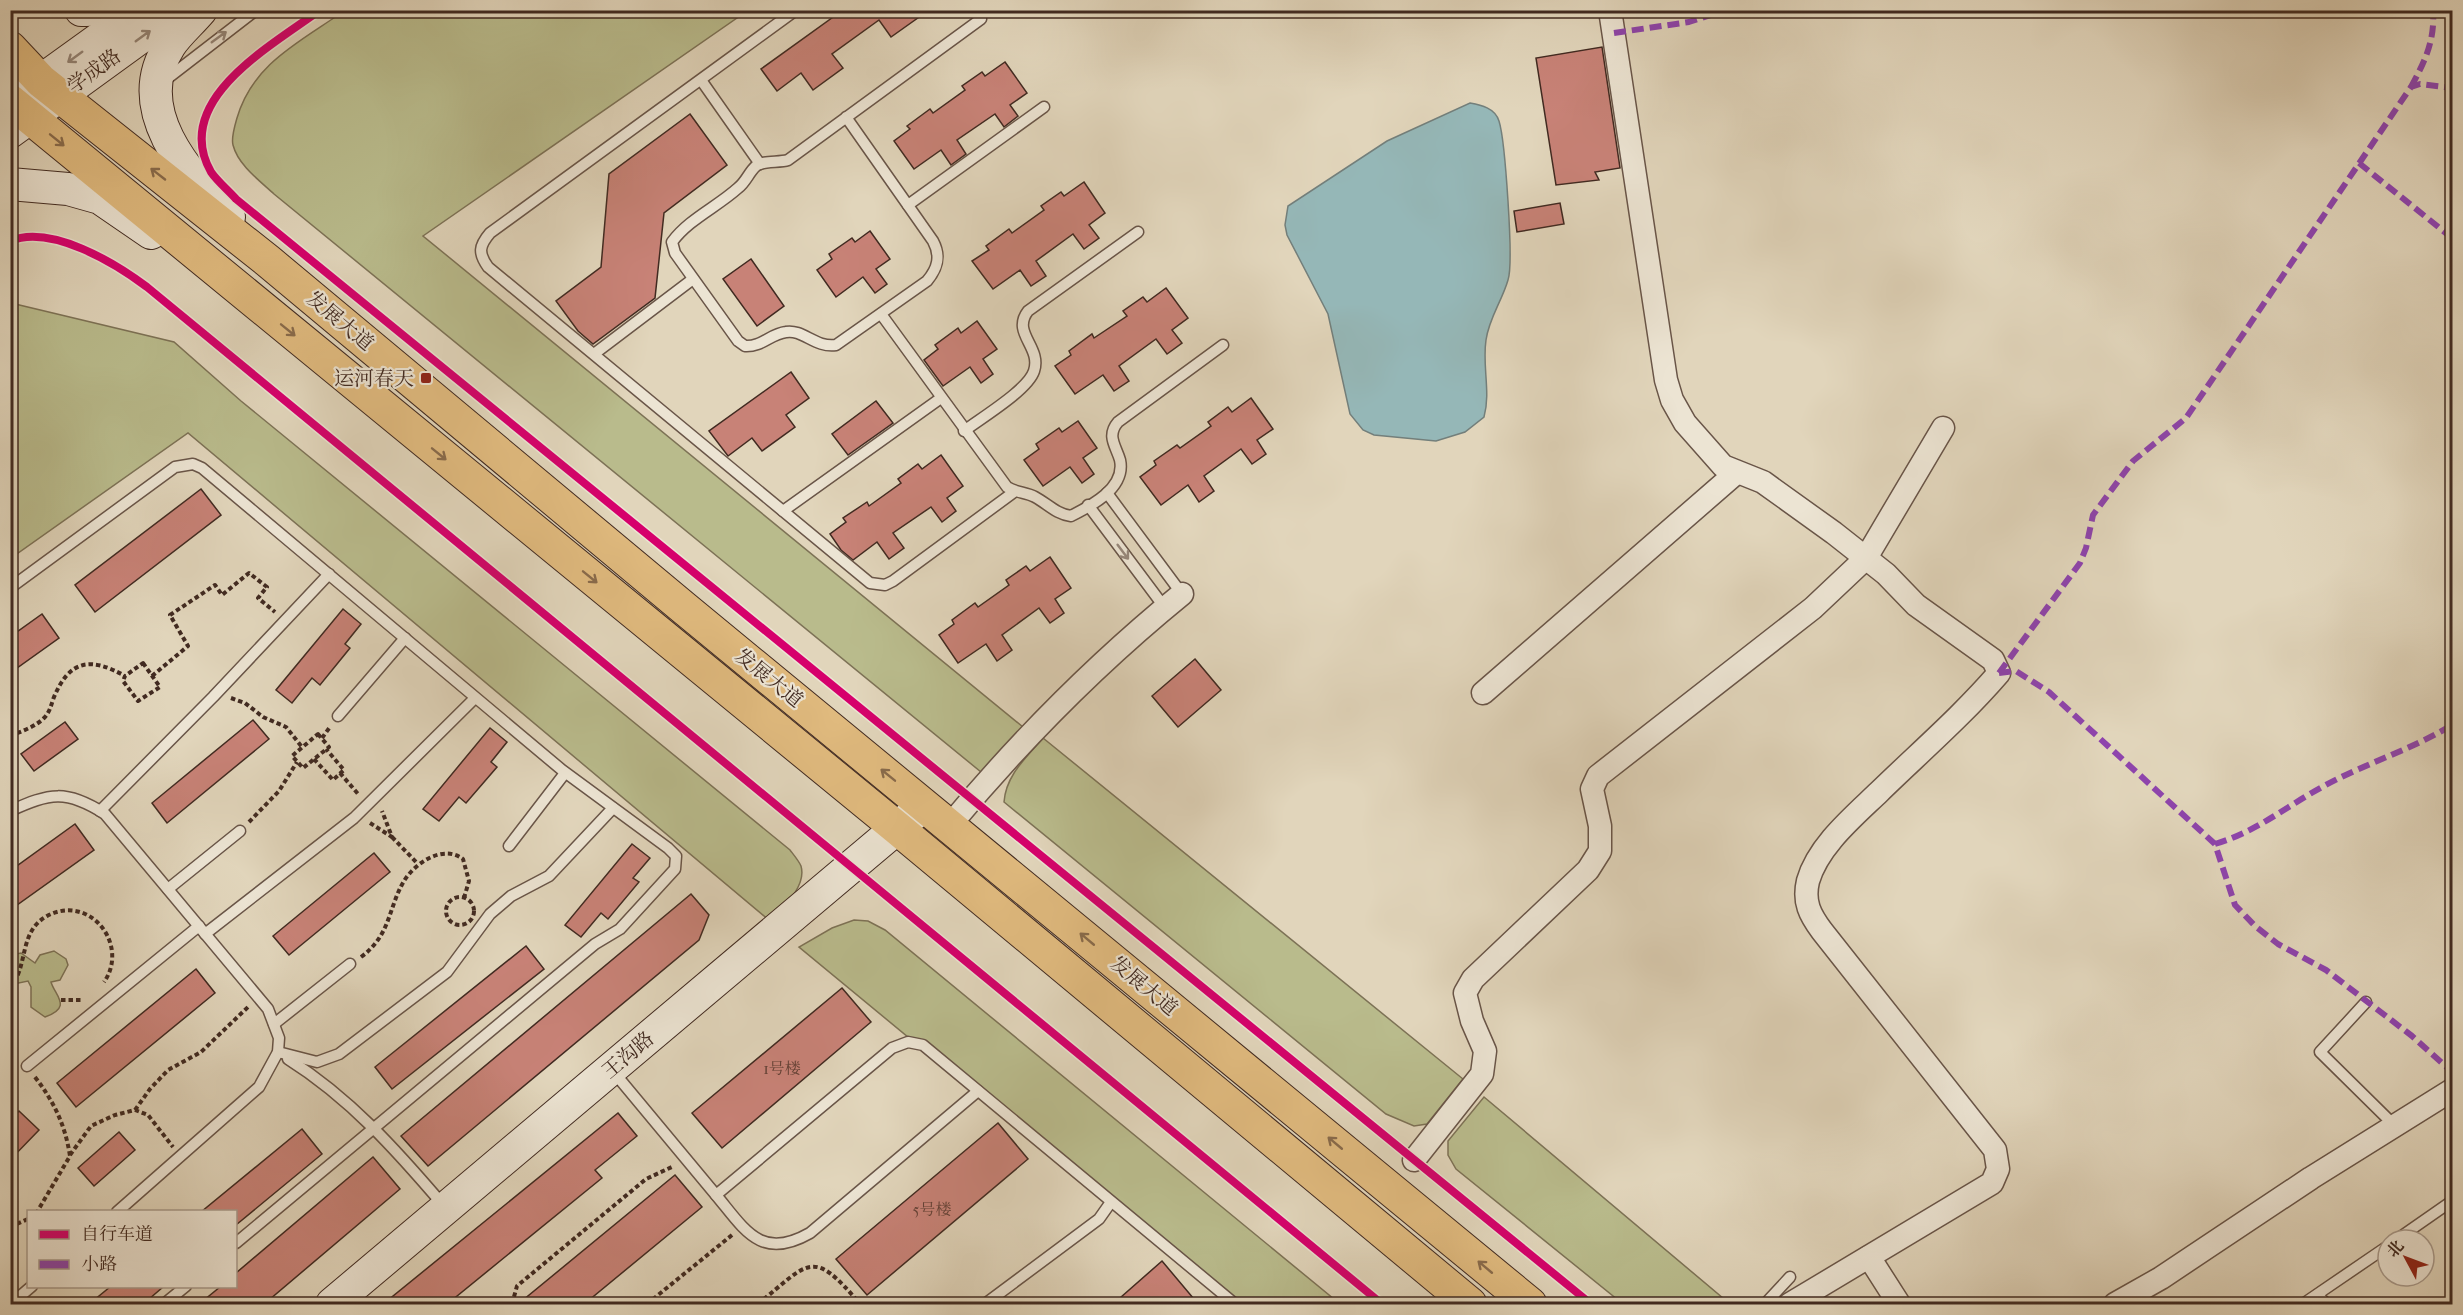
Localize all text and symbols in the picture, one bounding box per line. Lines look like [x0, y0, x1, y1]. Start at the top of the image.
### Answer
one-way arrow [134, 30, 150, 42]
one-way arrow [211, 31, 227, 44]
street label: 学成路 [63, 44, 125, 98]
one-way arrow [67, 51, 83, 63]
one-way arrow [49, 133, 65, 146]
one-way arrow [151, 167, 167, 180]
street label: 发展大道 [302, 286, 378, 356]
one-way arrow [280, 324, 296, 337]
place label: 运河春天 [334, 367, 414, 390]
marker: 运河春天 [419, 371, 433, 385]
one-way arrow [431, 447, 447, 460]
one-way arrow [1117, 544, 1129, 560]
one-way arrow [582, 571, 598, 584]
street label: 发展大道 [731, 644, 807, 712]
one-way arrow [881, 768, 896, 782]
one-way arrow [1080, 932, 1095, 946]
street label: 发展大道 [1106, 951, 1182, 1021]
street label: 王沟路 [598, 1027, 658, 1083]
house number: 1号楼 [763, 1059, 801, 1078]
one-way arrow [1328, 1136, 1343, 1150]
house number: 5号楼 [913, 1200, 951, 1219]
legend [27, 1210, 237, 1288]
text: 自行车道 [81, 1224, 153, 1245]
north arrow [2376, 1228, 2436, 1288]
text: 北 [2383, 1236, 2407, 1261]
text: 小路 [81, 1254, 117, 1275]
one-way arrow [1477, 1261, 1493, 1274]

